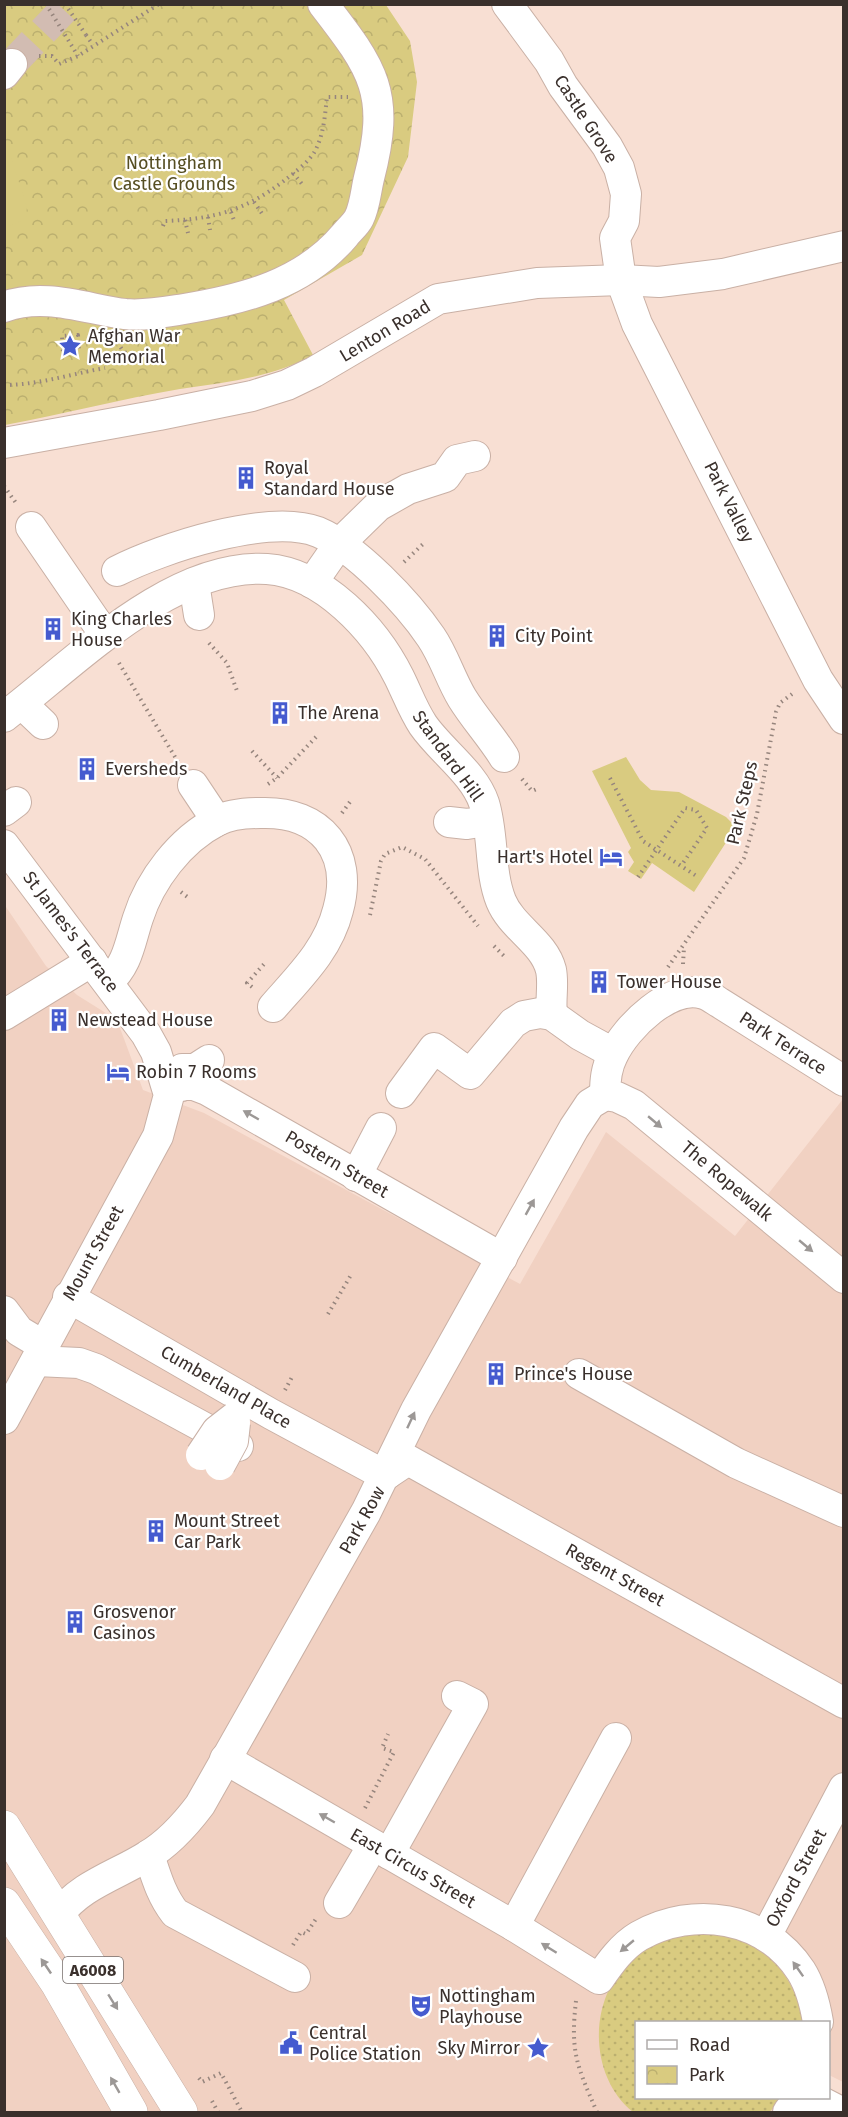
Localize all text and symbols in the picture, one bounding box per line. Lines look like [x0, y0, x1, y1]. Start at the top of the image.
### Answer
street label: Castle Grove [549, 71, 623, 167]
park label: Nottingham Castle Grounds [113, 152, 235, 195]
street label: Lenton Road [335, 295, 435, 367]
place label: Afghan War Memorial [88, 325, 180, 368]
place icon: Afghan War Memorial [57, 333, 83, 359]
place label: Royal Standard House [264, 457, 394, 500]
street label: Park Valley [699, 458, 759, 546]
building icon: Royal Standard House [233, 465, 259, 491]
place label: King Charles House [71, 608, 172, 651]
building icon: King Charles House [40, 616, 66, 642]
building icon: City Point [484, 623, 510, 649]
place label: City Point [515, 625, 593, 647]
building icon: The Arena [267, 700, 293, 726]
place label: The Arena [298, 702, 379, 724]
street label: Standard Hill [408, 706, 488, 806]
building icon: Eversheds [74, 756, 100, 782]
place label: Eversheds [105, 758, 187, 780]
street label: Park Steps [722, 759, 762, 847]
hotel icon: Hart's Hotel [598, 844, 624, 870]
place label: Hart's Hotel [497, 846, 593, 868]
street label: St James's Terrace [18, 867, 124, 997]
building icon: Tower House [586, 969, 612, 995]
place label: Tower House [617, 971, 722, 993]
building icon: Newstead House [46, 1007, 72, 1033]
street label: Park Terrace [735, 1007, 831, 1079]
place label: Newstead House [77, 1009, 213, 1031]
hotel icon: Robin 7 Rooms [105, 1059, 131, 1085]
place label: Robin 7 Rooms [136, 1061, 256, 1083]
one-way arrow [243, 1109, 259, 1120]
one-way arrow [647, 1116, 663, 1129]
street label: Postern Street [281, 1125, 393, 1203]
street label: The Ropewalk [677, 1136, 778, 1226]
one-way arrow [525, 1198, 535, 1215]
street label: Mount Street [58, 1201, 128, 1305]
one-way arrow [798, 1240, 814, 1253]
street label: Cumberland Place [157, 1341, 295, 1433]
building icon: Prince's House [483, 1361, 509, 1387]
place label: Prince's House [514, 1363, 633, 1385]
one-way arrow [407, 1412, 416, 1429]
street label: Park Row [334, 1482, 390, 1558]
place label: Mount Street Car Park [174, 1510, 280, 1553]
building icon: Mount Street Car Park [143, 1518, 169, 1544]
street label: Regent Street [562, 1539, 669, 1612]
place label: Grosvenor Casinos [93, 1601, 176, 1644]
building icon: Grosvenor Casinos [62, 1609, 88, 1635]
one-way arrow [318, 1813, 335, 1823]
street label: East Circus Street [346, 1823, 480, 1913]
street label: Oxford Street [761, 1825, 831, 1931]
one-way arrow [620, 1939, 635, 1952]
one-way arrow [541, 1943, 558, 1954]
road number: A6008 [63, 1957, 123, 1983]
one-way arrow [41, 1958, 52, 1974]
one-way arrow [792, 1961, 804, 1977]
place label: Nottingham Playhouse [439, 1985, 536, 2028]
theatre icon: Nottingham Playhouse [408, 1993, 434, 2019]
one-way arrow [108, 1994, 119, 2010]
legend [635, 2021, 830, 2099]
place label: Central Police Station [309, 2022, 421, 2065]
public building icon: Central Police Station [278, 2030, 304, 2056]
text: Road [689, 2034, 731, 2056]
place icon: Sky Mirror [525, 2035, 551, 2061]
place label: Sky Mirror [437, 2037, 520, 2059]
text: Park [689, 2064, 725, 2086]
one-way arrow [110, 2077, 121, 2093]

